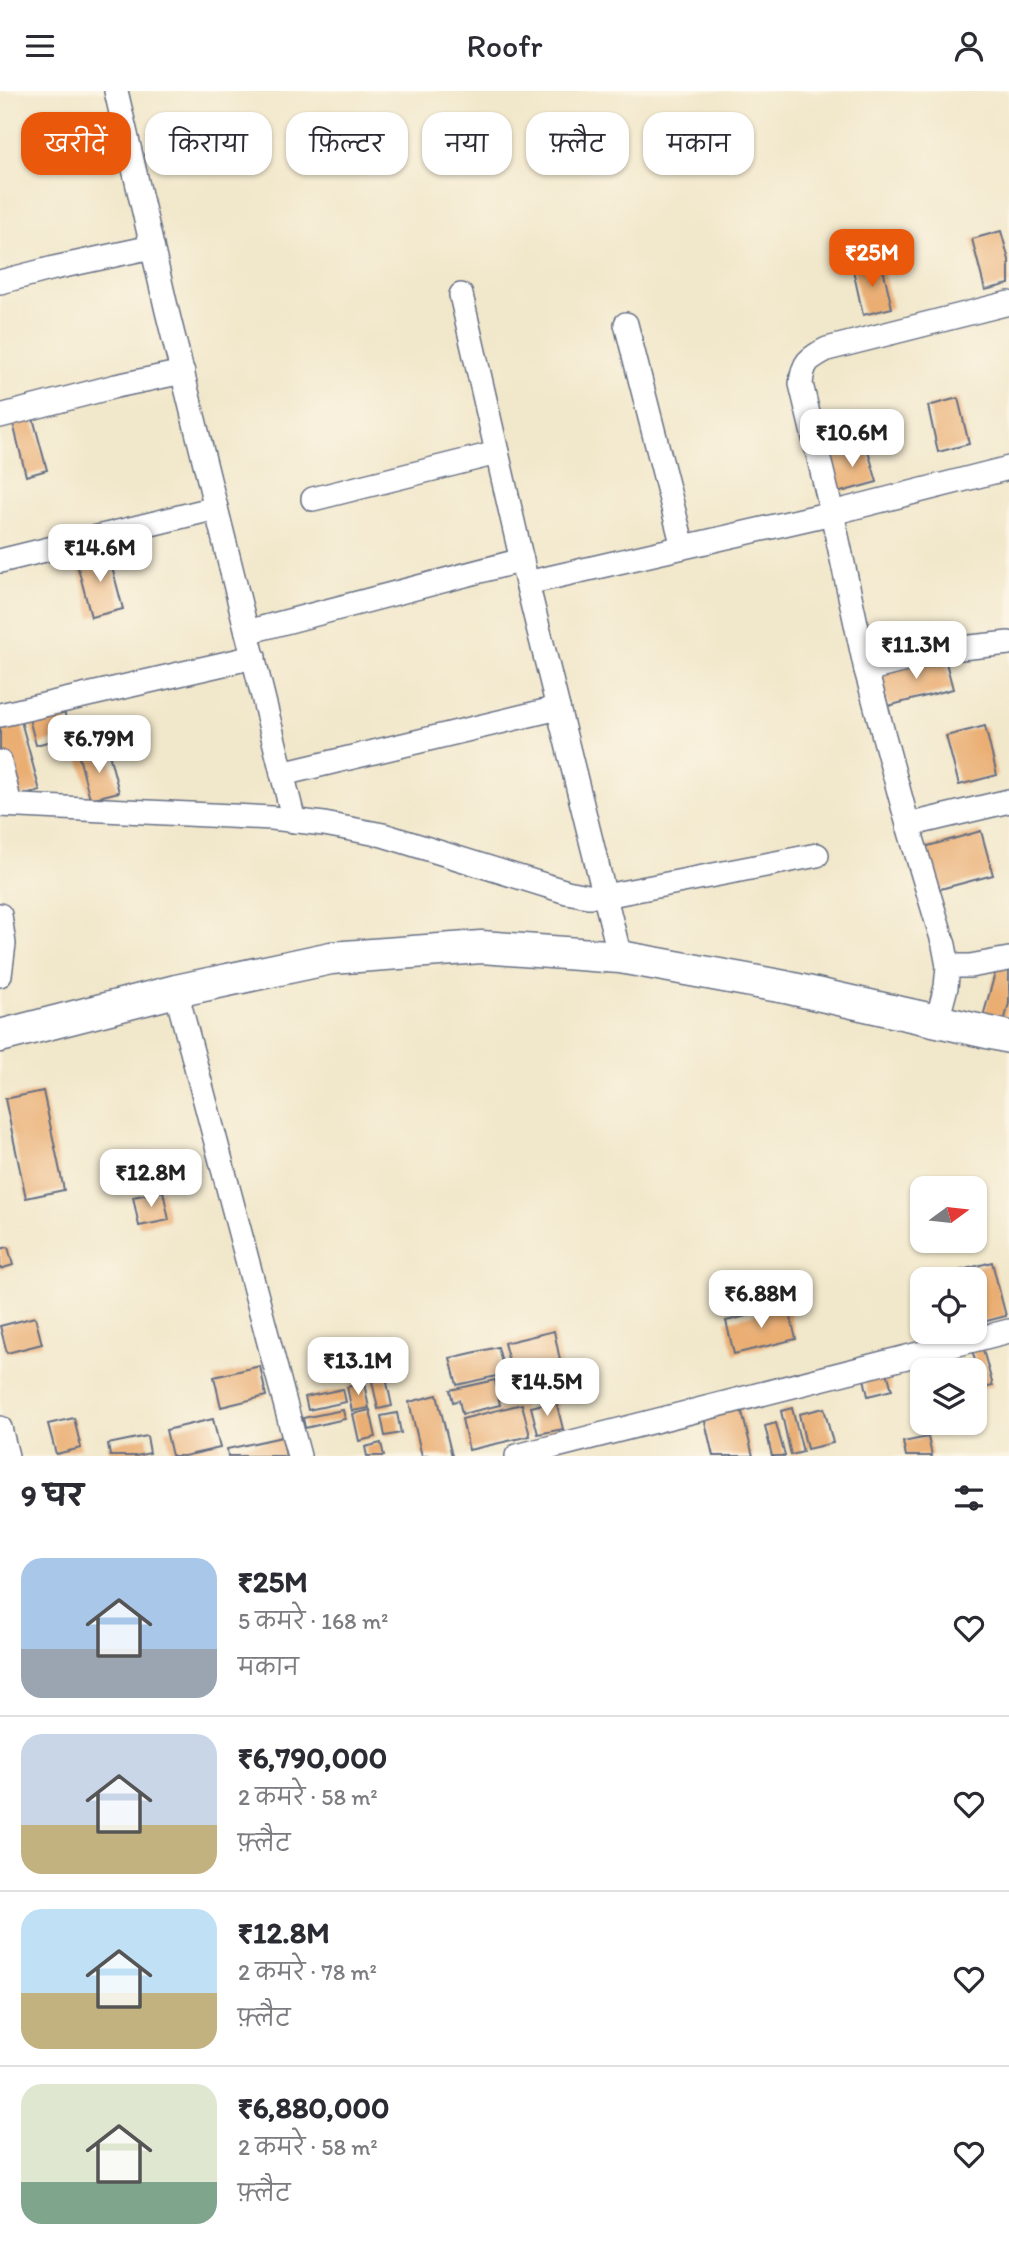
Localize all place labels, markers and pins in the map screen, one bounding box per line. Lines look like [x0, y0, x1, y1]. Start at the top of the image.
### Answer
pin: ₹25M [831, 229, 913, 289]
pin: ₹10.6M [795, 409, 909, 469]
pin: ₹14.6M [43, 525, 157, 584]
pin: ₹11.3M [859, 621, 973, 681]
pin: ₹6.79M [42, 715, 156, 775]
pin: ₹12.8M [94, 1149, 208, 1209]
pin: ₹6.88M [704, 1271, 818, 1330]
pin: ₹13.1M [301, 1337, 415, 1397]
pin: ₹14.5M [490, 1359, 604, 1418]

